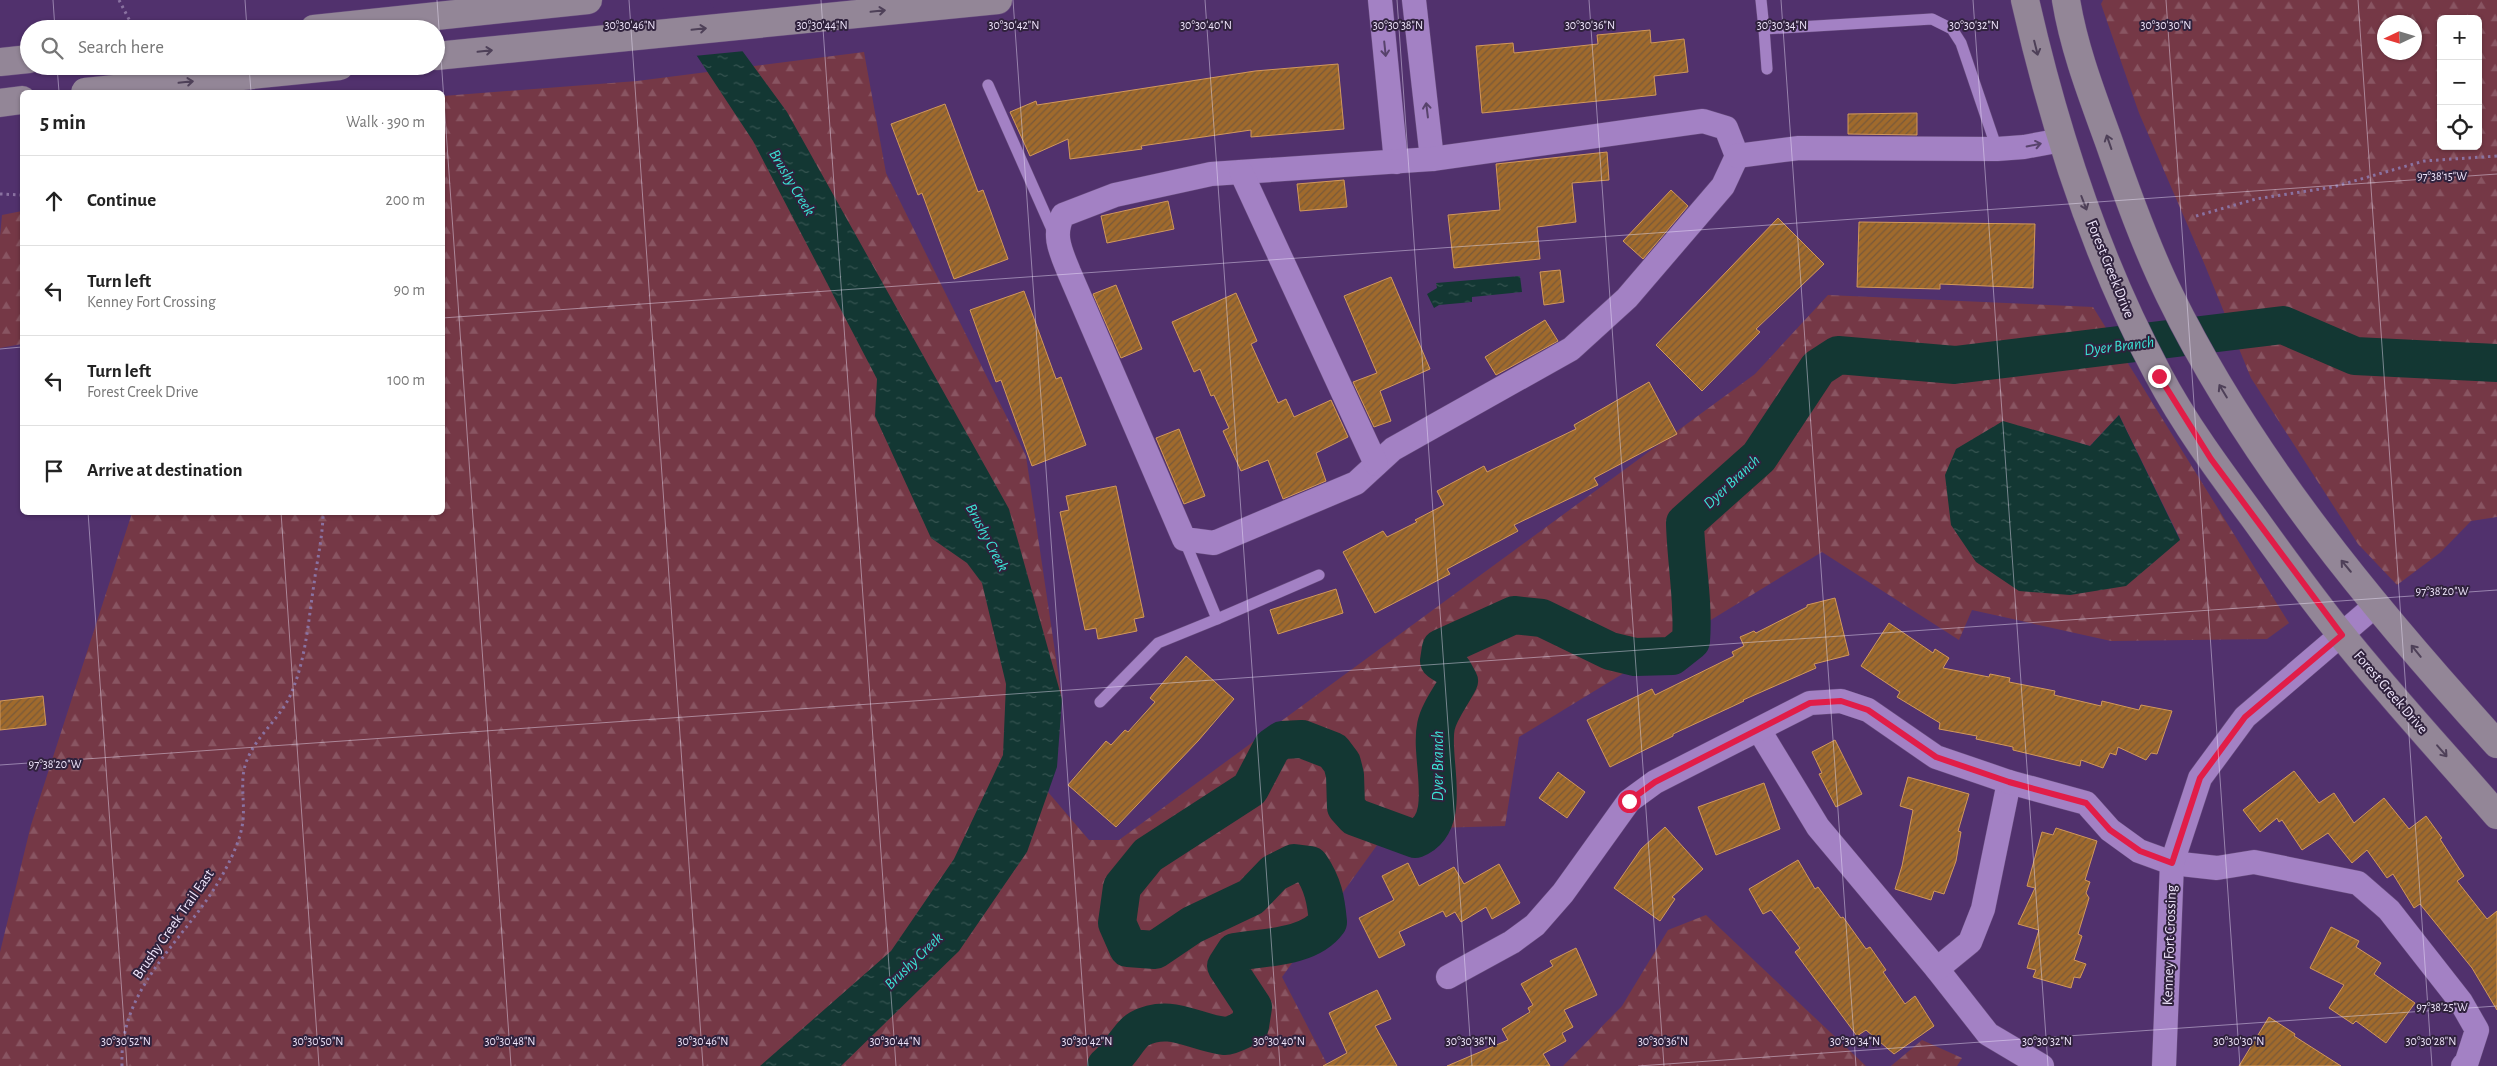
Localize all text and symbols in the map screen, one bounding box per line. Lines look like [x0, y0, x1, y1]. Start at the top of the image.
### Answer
one-way arrow [869, 6, 885, 16]
north arrow [2377, 15, 2422, 60]
map controls [2437, 15, 2482, 150]
button: + [2437, 15, 2482, 60]
text: 30°30'46"N [604, 19, 656, 31]
text: 30°30'44"N [796, 19, 848, 31]
text: 30°30'42"N [989, 19, 1039, 31]
text: 30°30'40"N [1180, 19, 1232, 31]
text: 30°30'38"N [1373, 19, 1423, 31]
text: 30°30'36"N [1565, 19, 1615, 31]
text: 30°30'34"N [1757, 19, 1807, 31]
text: 30°30'32"N [1949, 19, 1999, 31]
text: 30°30'30"N [2141, 19, 2191, 31]
search box [20, 20, 445, 75]
one-way arrow [690, 25, 706, 34]
icon: search [38, 34, 66, 62]
text: Search here [78, 38, 164, 57]
one-way arrow [2032, 39, 2041, 55]
one-way arrow [1380, 40, 1390, 56]
one-way arrow [476, 47, 492, 56]
button: − [2437, 60, 2482, 105]
one-way arrow [178, 77, 194, 87]
one-way arrow [1422, 103, 1432, 119]
button: locate [2437, 105, 2482, 150]
text: 5 min [40, 112, 86, 133]
text: Walk · 390 m [346, 114, 425, 130]
one-way arrow [2104, 135, 2113, 150]
one-way arrow [2026, 140, 2042, 149]
water label: Brushy Creek [766, 147, 818, 218]
text: 97°38'15"W [2417, 170, 2467, 182]
icon: ahead [40, 187, 68, 215]
text: Continue [87, 191, 156, 210]
text: 200 m [385, 192, 425, 208]
one-way arrow [2080, 194, 2089, 210]
street label: Forest Creek Drive [2084, 218, 2137, 320]
text: Turn left [87, 272, 151, 291]
icon: left [40, 277, 68, 305]
text: 90 m [394, 282, 425, 298]
text: Kenney Fort Crossing [87, 294, 216, 310]
water label: Dyer Branch [2083, 334, 2155, 358]
text: Turn left [87, 362, 151, 381]
route end [2148, 365, 2171, 388]
icon: left [40, 367, 68, 395]
text: 100 m [387, 372, 425, 388]
text: Forest Creek Drive [87, 384, 198, 400]
one-way arrow [2218, 385, 2228, 399]
water label: Dyer Branch [1700, 452, 1763, 512]
icon: arrive [40, 457, 68, 485]
text: Arrive at destination [87, 461, 243, 480]
water label: Brushy Creek [963, 501, 1012, 574]
one-way arrow [2340, 560, 2352, 573]
text: 97°38'20"W [2416, 585, 2469, 597]
one-way arrow [2411, 645, 2422, 658]
street label: Forest Creek Drive [2351, 648, 2431, 737]
water label: Dyer Branch [1430, 731, 1446, 801]
one-way arrow [2436, 745, 2448, 758]
text: 97°38'20"W [29, 758, 82, 770]
route start [1618, 790, 1641, 813]
street label: Brushy Creek Trail East [130, 867, 217, 982]
street label: Kenney Fort Crossing [2160, 884, 2179, 1006]
water label: Brushy Creek [881, 929, 946, 992]
text: 97°38'25"W [2416, 1001, 2468, 1013]
text: 30°30'52"N [101, 1035, 151, 1047]
text: 30°30'50"N [293, 1035, 343, 1047]
text: 30°30'48"N [484, 1035, 536, 1047]
text: 30°30'46"N [677, 1035, 729, 1047]
text: 30°30'44"N [869, 1035, 921, 1047]
text: 30°30'42"N [1062, 1035, 1112, 1047]
text: 30°30'40"N [1253, 1035, 1305, 1047]
text: 30°30'38"N [1446, 1035, 1496, 1047]
text: 30°30'36"N [1638, 1035, 1688, 1047]
text: 30°30'34"N [1830, 1035, 1880, 1047]
text: 30°30'32"N [2022, 1035, 2072, 1047]
text: 30°30'30"N [2214, 1035, 2264, 1047]
text: 30°30'28"N [2406, 1035, 2456, 1047]

